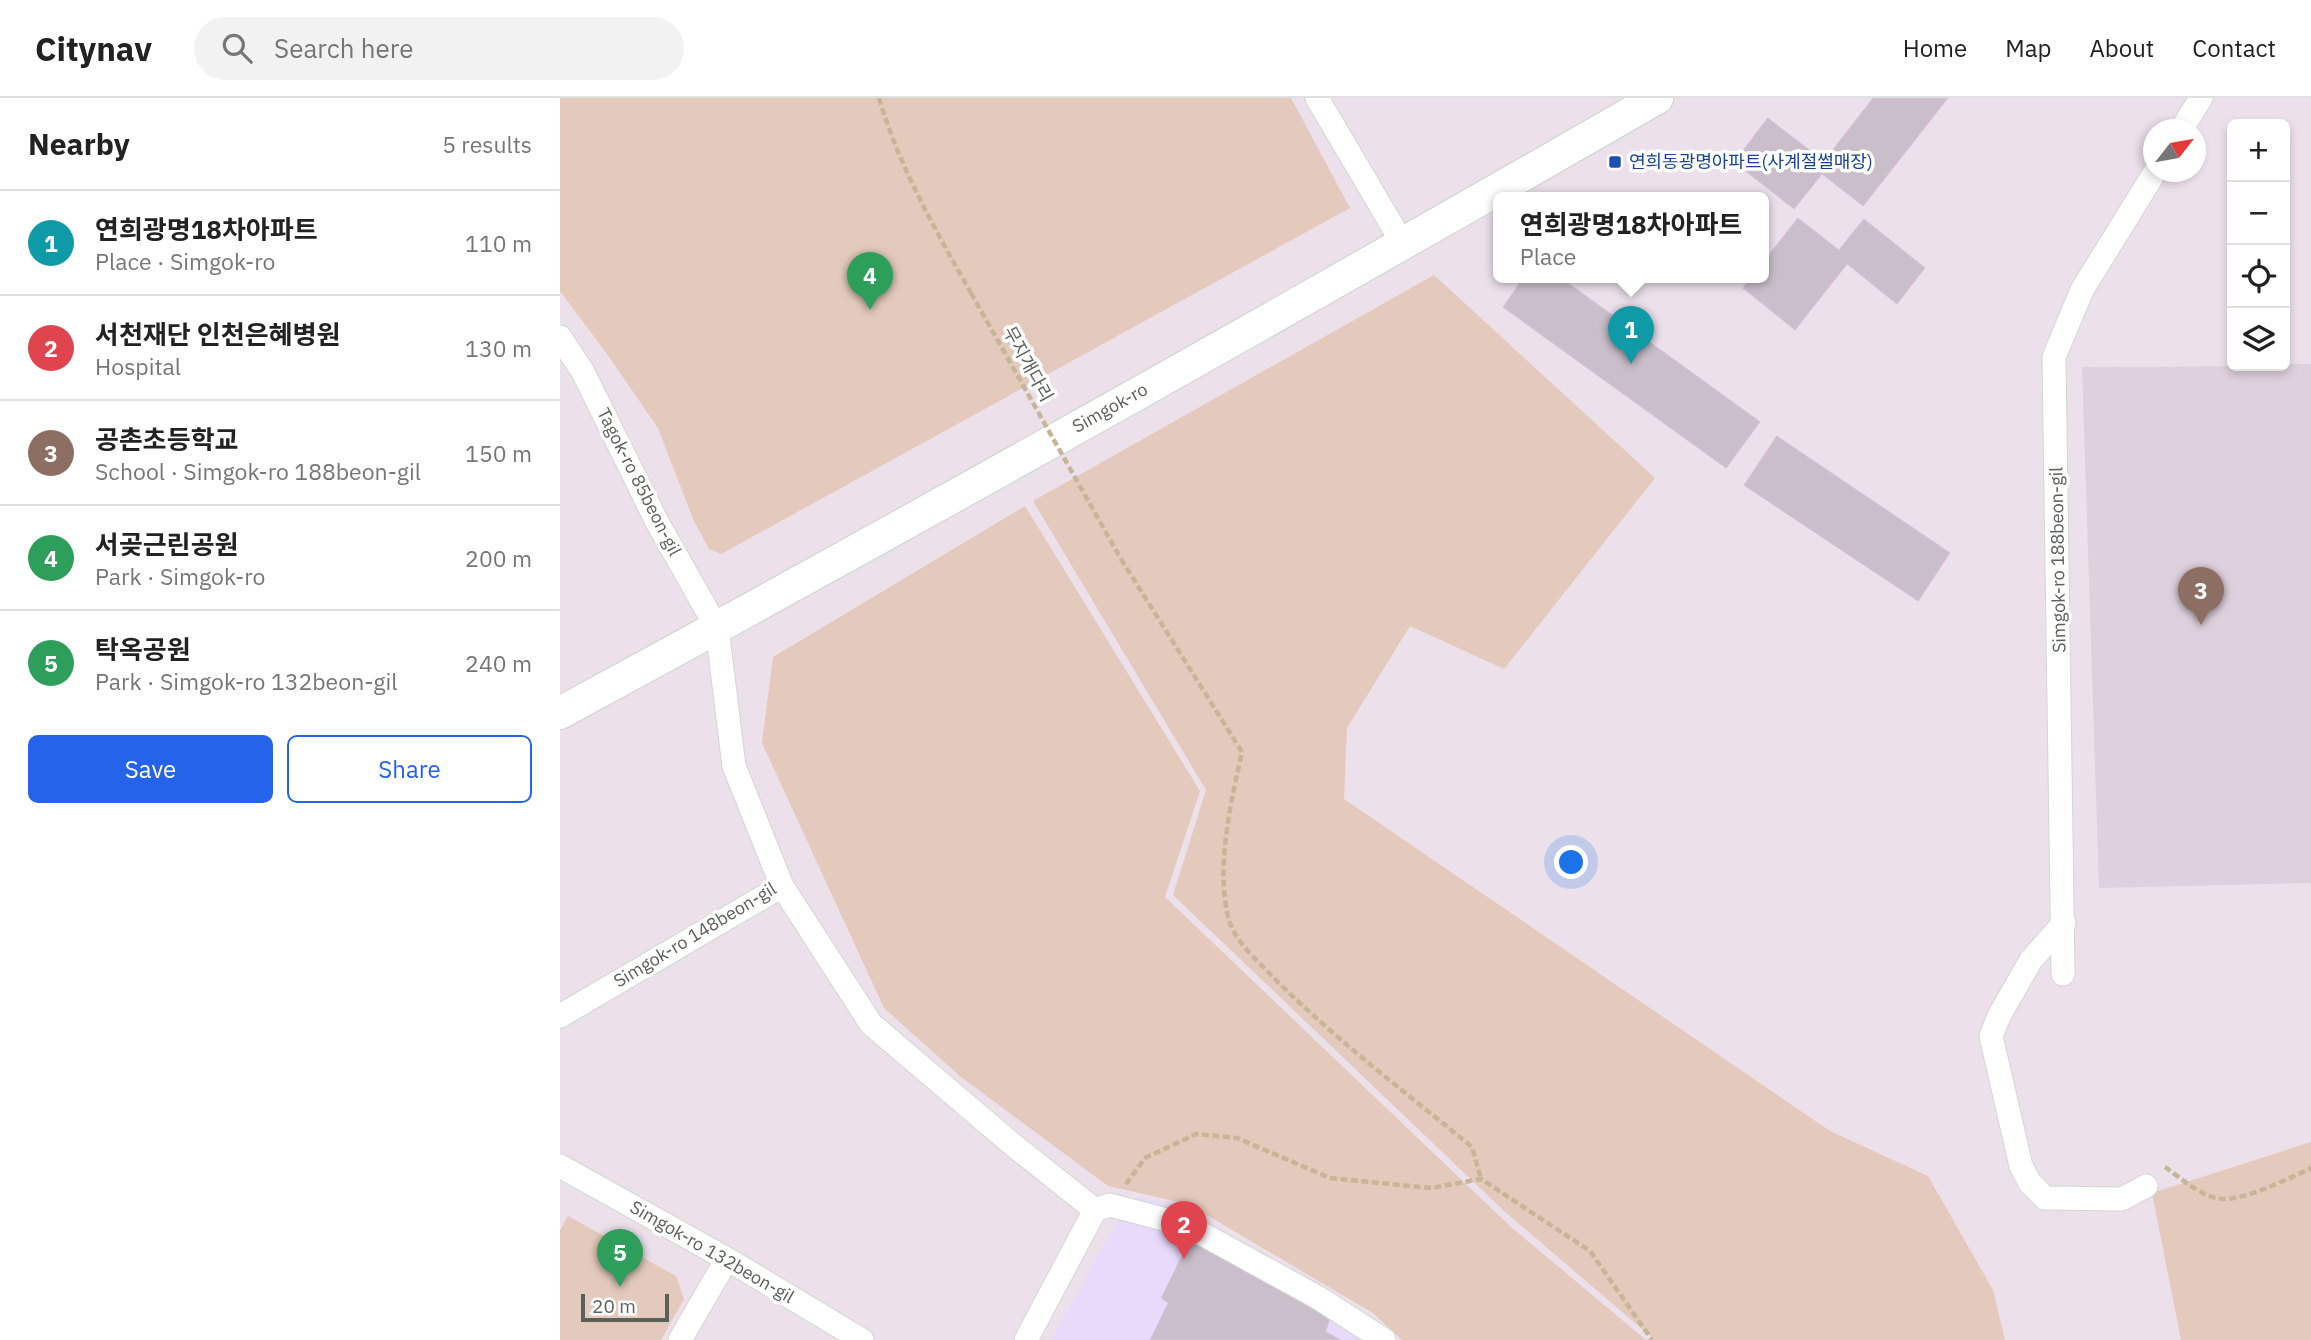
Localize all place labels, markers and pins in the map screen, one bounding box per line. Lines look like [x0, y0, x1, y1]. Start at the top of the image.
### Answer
place label: 연희동광명아파트(사계절썰매장) [1629, 150, 1873, 173]
marker: 연희동광명아파트(사계절썰매장) [1607, 154, 1623, 170]
pin: 4 [847, 252, 893, 310]
pin: 1 [1608, 306, 1654, 364]
pin: 3 [2178, 567, 2224, 625]
pin: 2 [1161, 1201, 1207, 1259]
pin: 5 [597, 1229, 643, 1287]

